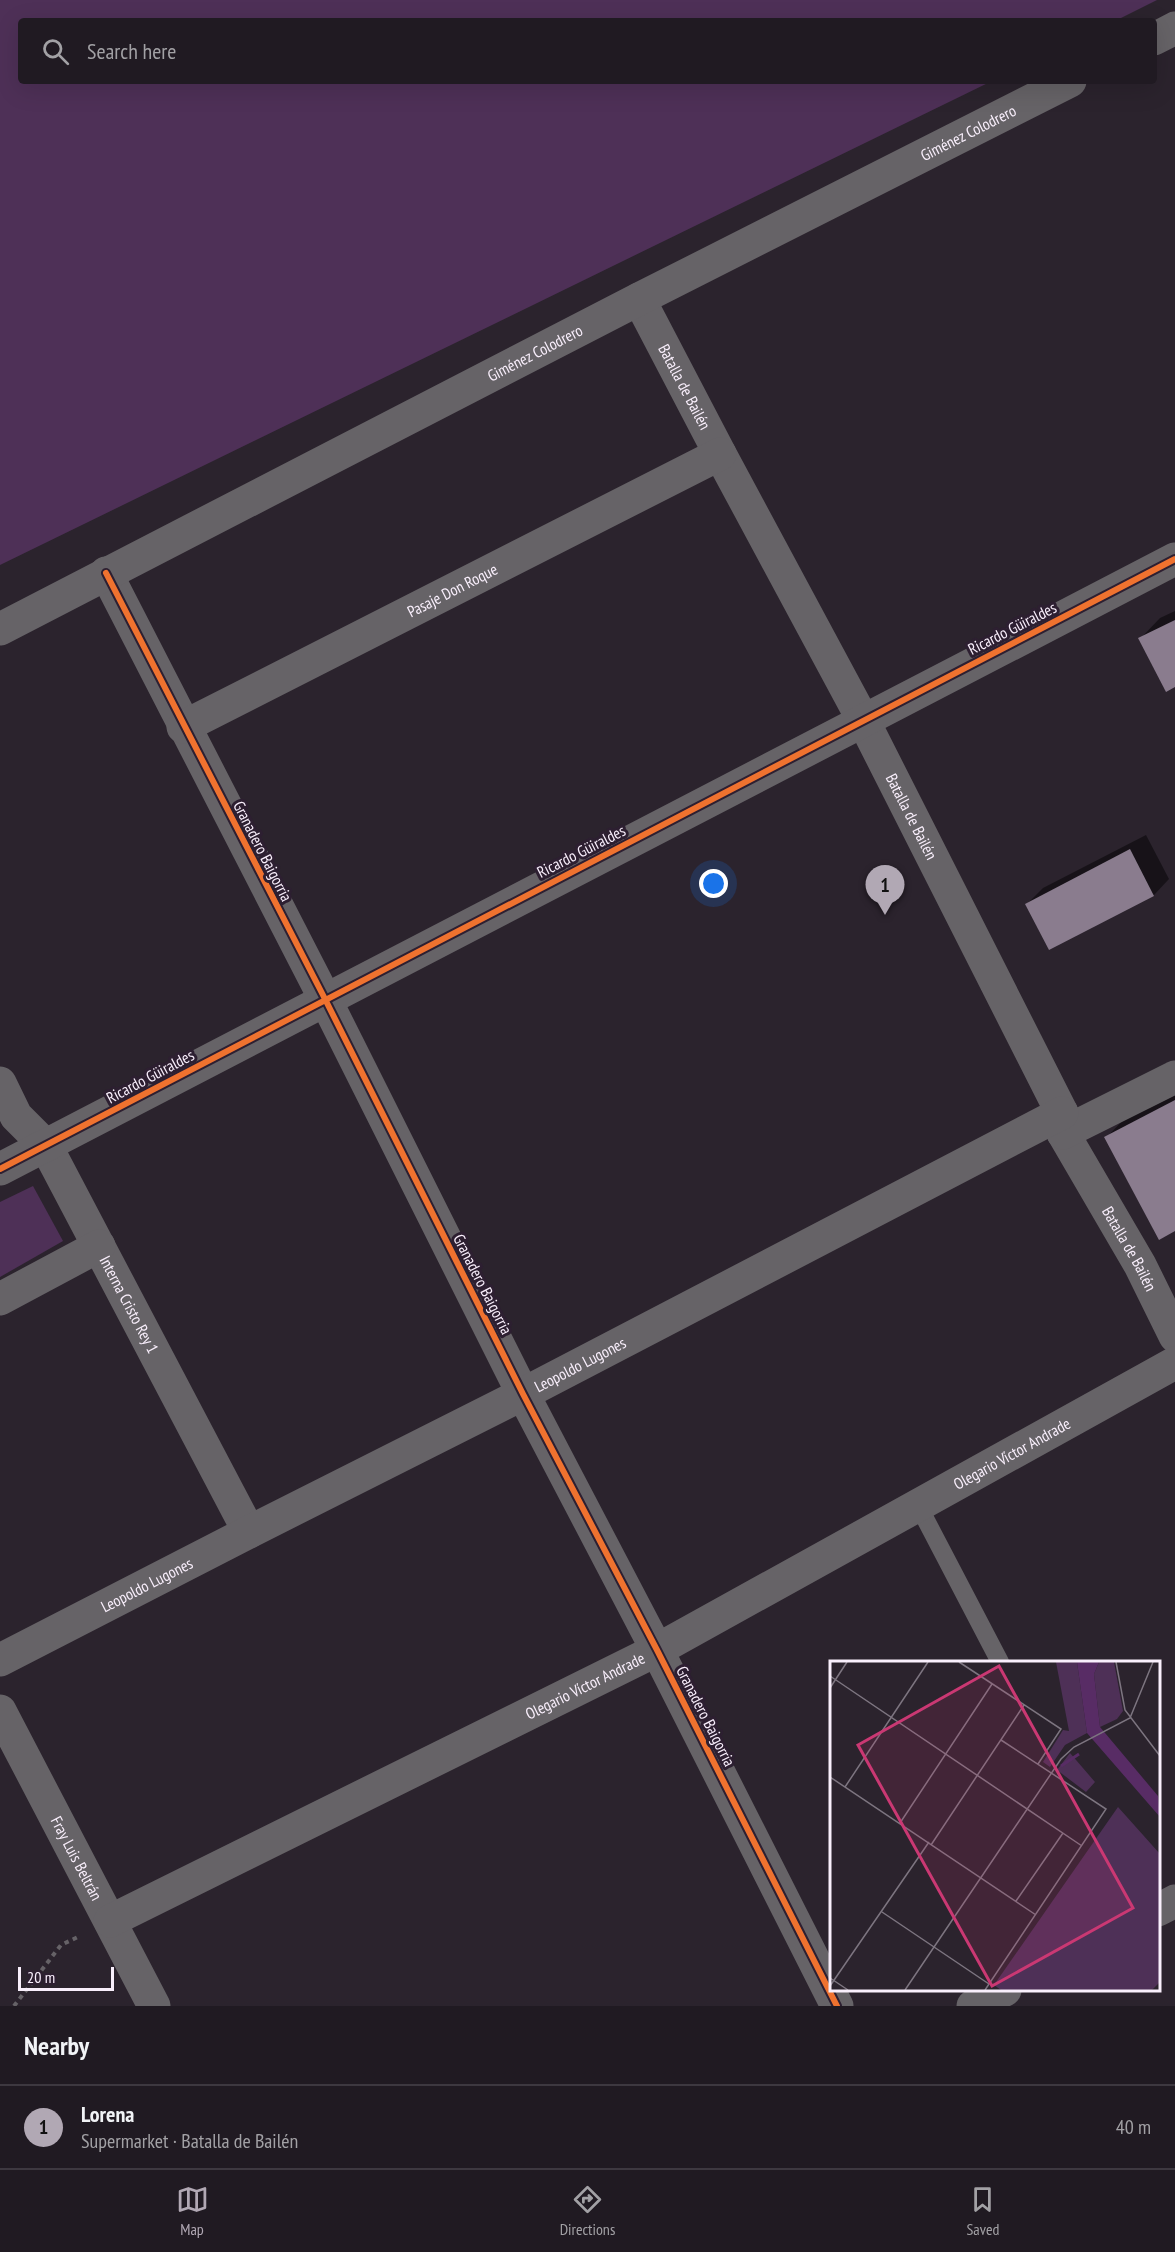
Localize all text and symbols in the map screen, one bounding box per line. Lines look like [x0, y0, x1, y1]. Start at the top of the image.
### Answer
search box [18, 18, 1157, 84]
icon: search [39, 35, 72, 68]
text: Search here [87, 37, 176, 65]
street label: Giménez Colodrero [917, 100, 1019, 165]
street label: Giménez Colodrero [484, 320, 586, 386]
street label: Batalla de Bailén [654, 341, 715, 433]
street label: Pasaje Don Roque [404, 559, 501, 621]
street label: Ricardo Güiraldes [964, 597, 1060, 659]
street label: Batalla de Bailén [882, 770, 942, 863]
street label: Granadero Baigorria [229, 797, 297, 905]
street label: Ricardo Güiraldes [533, 820, 629, 882]
pin: 1 [866, 866, 904, 915]
your location [699, 869, 728, 898]
street label: Ricardo Güiraldes [103, 1044, 197, 1108]
street label: Batalla de Bailén [1098, 1203, 1161, 1294]
street label: Granadero Baigorria [449, 1230, 517, 1338]
street label: Interna Cristo Rey 1 [95, 1252, 163, 1357]
street label: Leopoldo Lugones [531, 1332, 629, 1396]
street label: Olegario Víctor Andrade [950, 1413, 1074, 1494]
street label: Leopoldo Lugones [97, 1553, 196, 1616]
street label: Olegario Víctor Andrade [522, 1648, 648, 1724]
inset map [830, 1661, 1160, 1991]
street label: Granadero Baigorria [672, 1662, 740, 1770]
street label: Fray Luis Beltrán [47, 1813, 107, 1904]
scale bar [18, 1964, 114, 1992]
text: 20 m [27, 1967, 55, 1987]
text: Nearby [24, 2029, 89, 2062]
text: Lorena [81, 2100, 134, 2128]
text: 1 [39, 2114, 48, 2140]
text: 40 m [1116, 2114, 1151, 2140]
text: Supermarket · Batalla de Bailén [81, 2128, 298, 2154]
tab: Map [176, 2183, 209, 2239]
tab: Directions [560, 2183, 615, 2239]
tab: Saved [966, 2183, 999, 2239]

